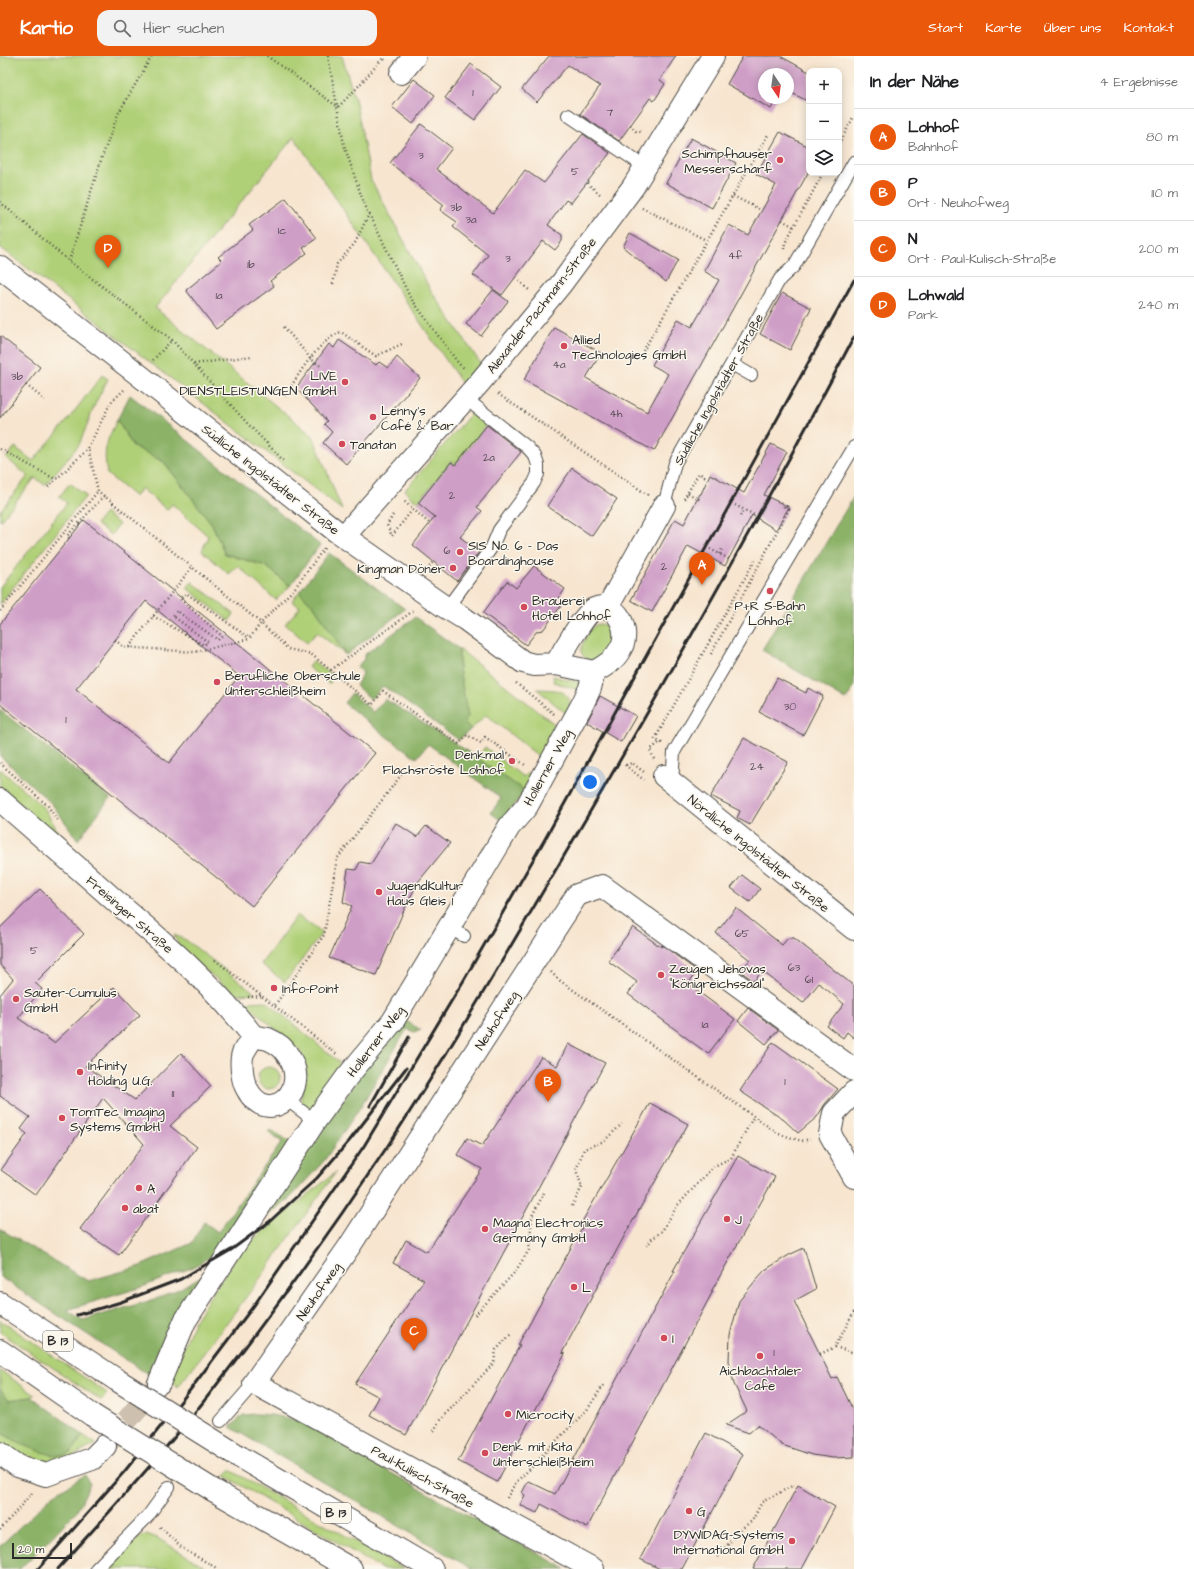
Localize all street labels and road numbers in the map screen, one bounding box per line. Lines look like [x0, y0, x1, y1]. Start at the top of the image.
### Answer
street label: Alexander-Pachmann-Straße [483, 234, 601, 378]
street label: Südliche Ingolstädter Straße [670, 311, 769, 469]
street label: Südliche Ingolstädter Straße [197, 420, 343, 540]
street label: Hollerner Weg [519, 726, 577, 810]
street label: Nördliche Ingolstädter Straße [683, 791, 833, 918]
street label: Freisinger Straße [81, 872, 177, 958]
street label: Neuhofweg [471, 987, 524, 1054]
street label: Hollerner Weg [343, 1002, 410, 1082]
street label: Neuhofweg [292, 1259, 347, 1325]
road number: B 13 [43, 1331, 73, 1351]
street label: Paul-Kulisch-Straße [368, 1441, 477, 1513]
road number: B 13 [321, 1503, 351, 1523]

